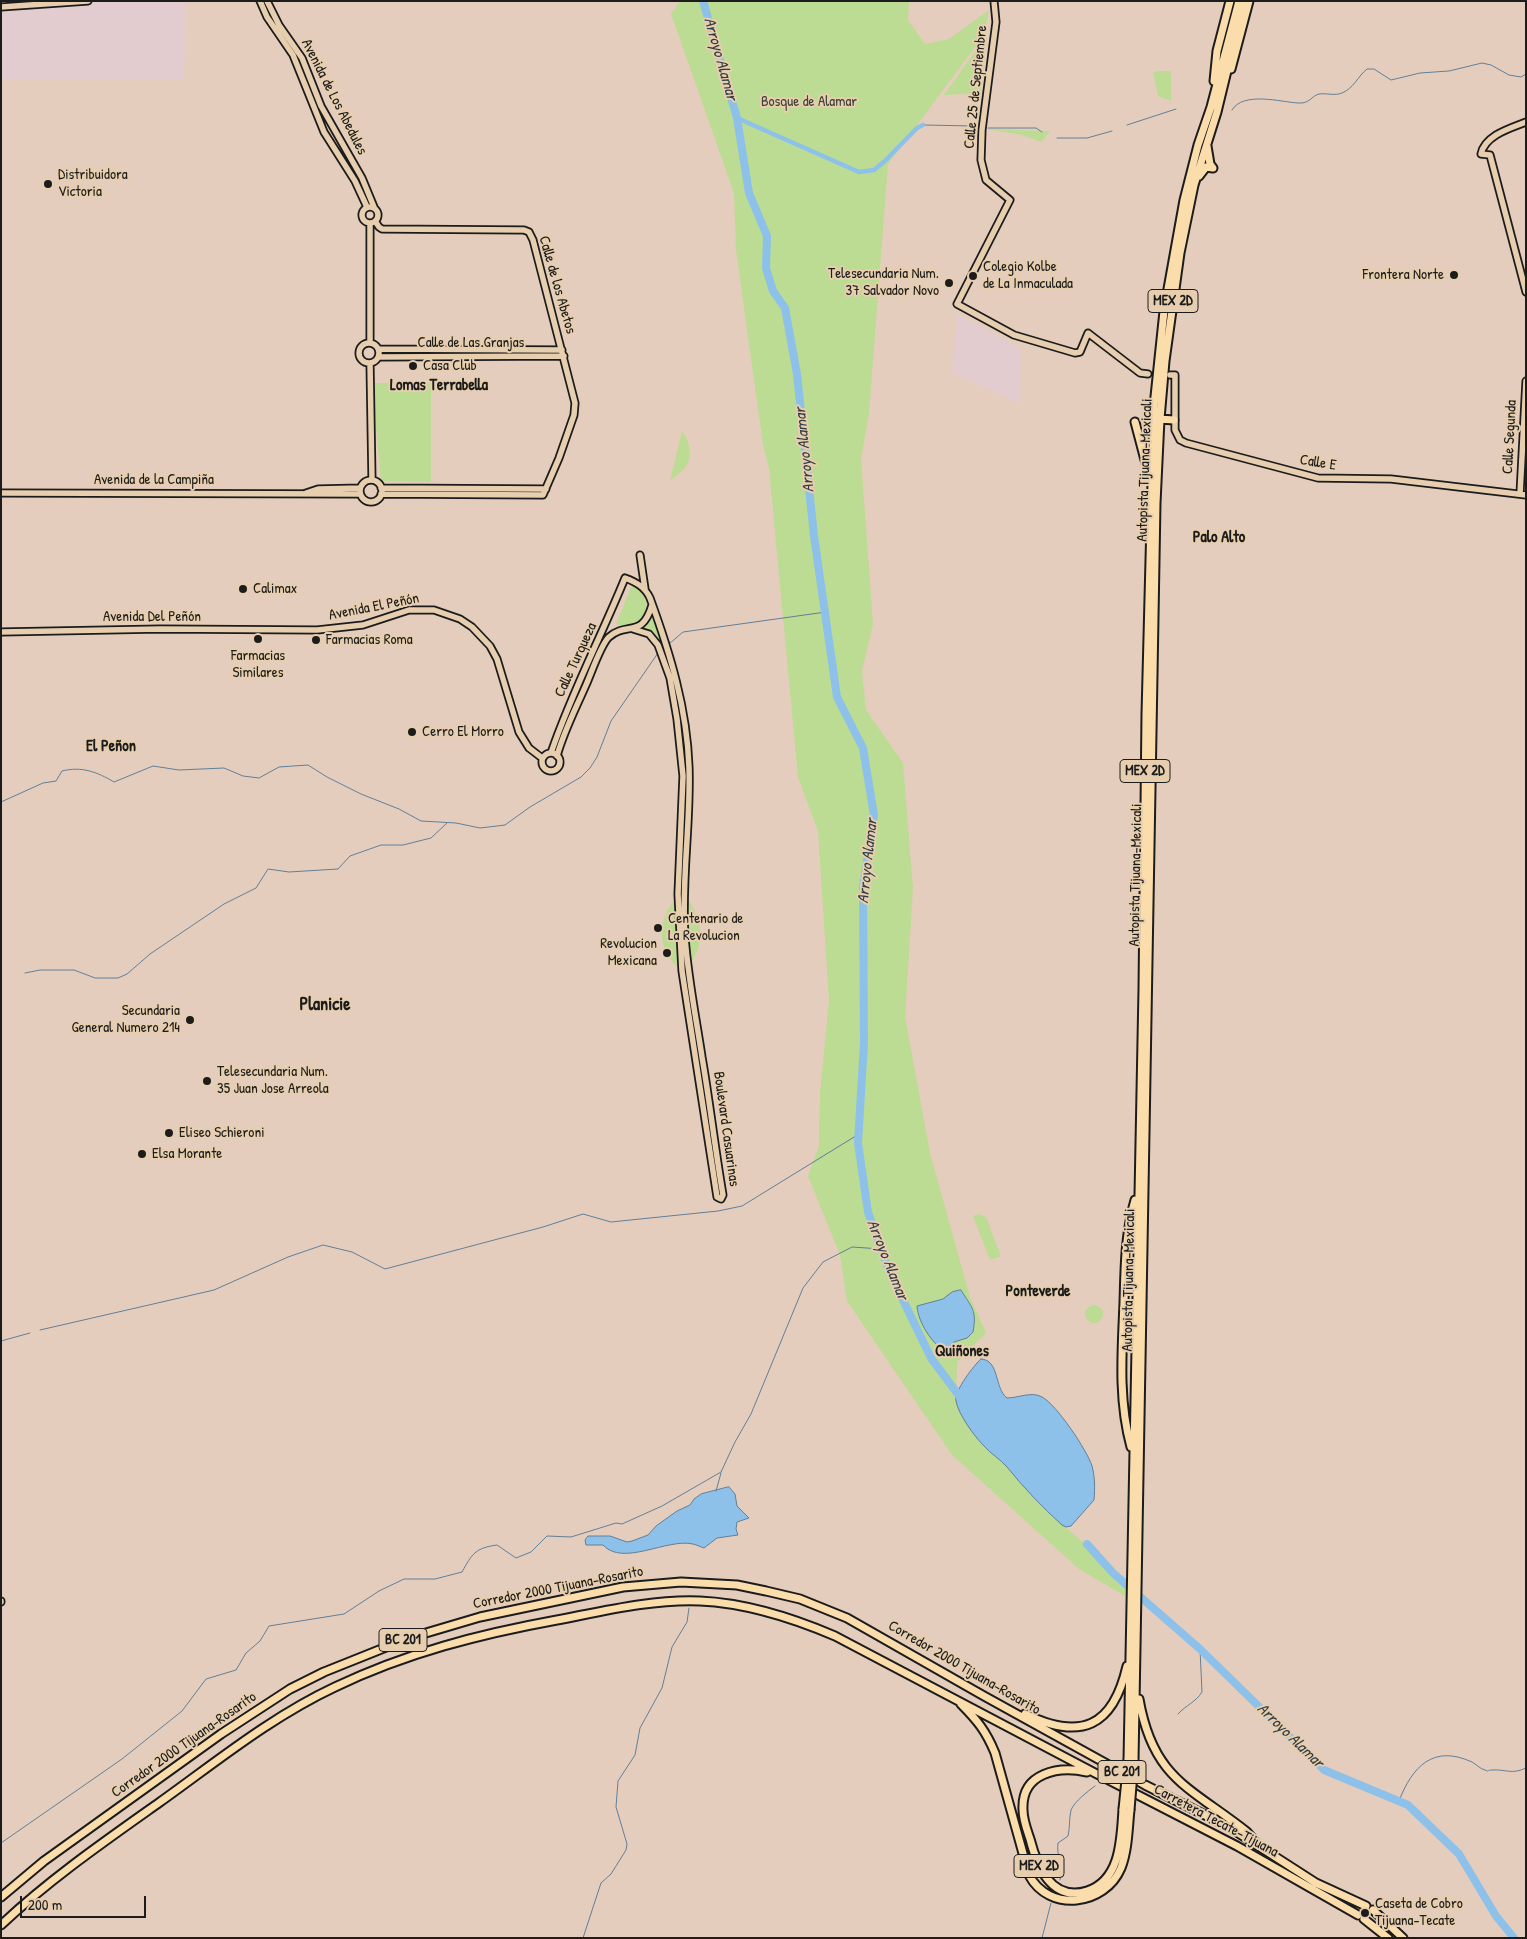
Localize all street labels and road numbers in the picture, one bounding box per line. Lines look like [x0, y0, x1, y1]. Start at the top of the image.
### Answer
street label: Calle 25 de Septiembre [961, 24, 991, 150]
street label: Avenida de Los Abedules [297, 36, 371, 158]
street label: Calle de los Abetos [534, 234, 580, 336]
road number: MEX 2D [1148, 290, 1198, 312]
street label: Calle de Las Granjas [418, 334, 524, 352]
street label: Autopista Tijuana-Mexicali [1134, 398, 1156, 542]
street label: Calle Segunda [1499, 400, 1521, 474]
street label: Calle E [1299, 451, 1337, 475]
street label: Avenida de la Campiña [94, 471, 214, 489]
street label: Avenida El Peñón [327, 589, 421, 625]
street label: Avenida Del Peñón [103, 608, 201, 626]
street label: Calle Turqueza [551, 620, 601, 700]
road number: MEX 2D [1120, 759, 1170, 782]
street label: Autopista Tijuana-Mexicali [1126, 803, 1146, 947]
street label: Boulevard Casuarinas [709, 1070, 743, 1188]
street label: Autopista Tijuana-Mexicali [1119, 1208, 1139, 1352]
street label: Corredor 2000 Tijuana-Rosarito [471, 1563, 645, 1613]
street label: Corredor 2000 Tijuana-Rosarito [885, 1617, 1043, 1719]
road number: BC 201 [379, 1628, 427, 1652]
street label: Corredor 2000 Tijuana-Rosarito [108, 1688, 260, 1802]
road number: BC 201 [1098, 1760, 1146, 1784]
street label: Carretera Tecate–Tijuana [1151, 1781, 1281, 1861]
road number: MEX 2D [1014, 1854, 1064, 1878]

